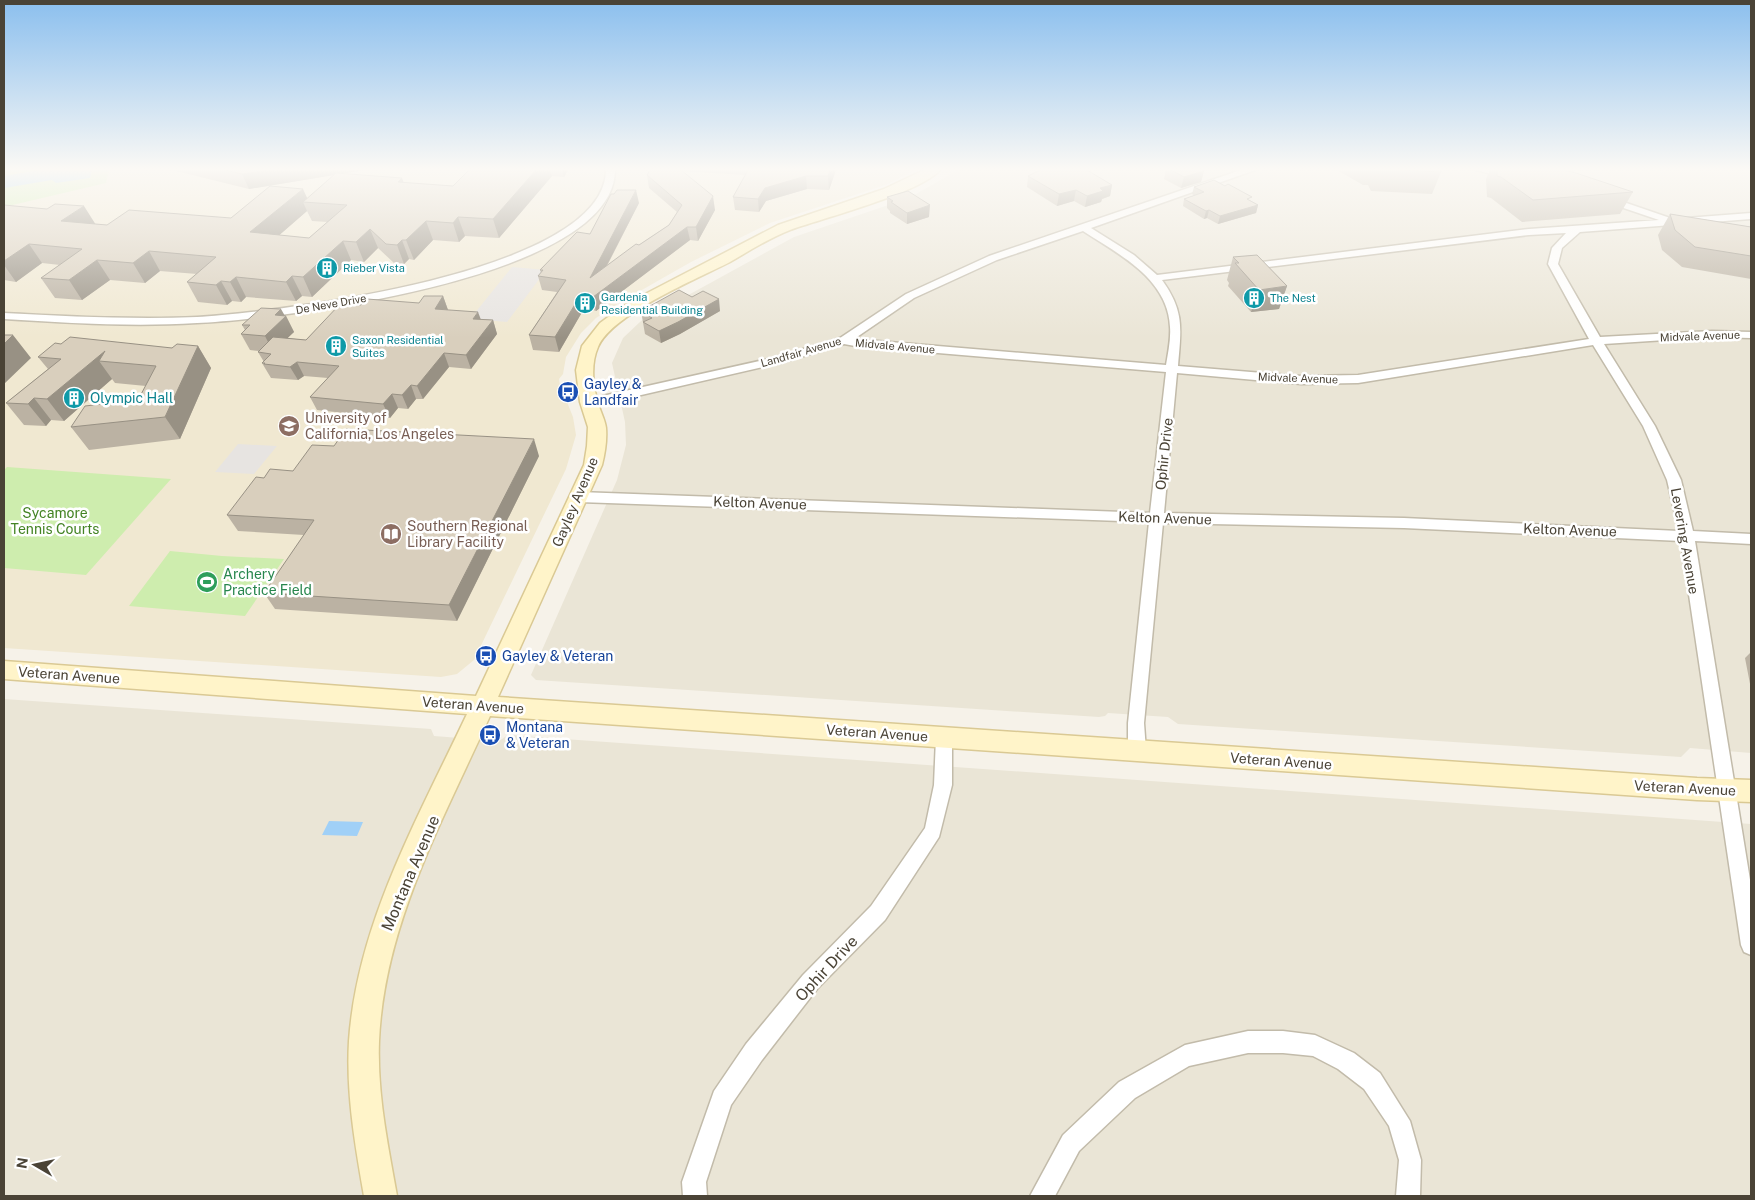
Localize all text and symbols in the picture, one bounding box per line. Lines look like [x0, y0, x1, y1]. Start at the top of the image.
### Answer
building icon: Rieber Vista [315, 256, 339, 280]
place label: Rieber Vista [343, 262, 405, 274]
building icon: The Nest [1242, 286, 1266, 310]
building icon: Gardenia Residential Building [573, 291, 597, 315]
place label: Gardenia Residential Building [601, 291, 703, 316]
street label: De Neve Drive [295, 292, 367, 316]
place label: The Nest [1270, 292, 1316, 304]
street label: Midvale Avenue [1660, 329, 1740, 343]
building icon: Saxon Residential Suites [324, 334, 348, 358]
place label: Saxon Residential Suites [352, 334, 444, 359]
street label: Landfair Avenue [759, 335, 843, 369]
street label: Midvale Avenue [855, 337, 935, 355]
street label: Midvale Avenue [1258, 371, 1338, 385]
place label: Gayley & Landfair [584, 376, 642, 408]
bus stop icon: Gayley & Landfair [556, 380, 580, 404]
building icon: Olympic Hall [62, 386, 86, 410]
place label: Olympic Hall [90, 390, 173, 406]
place label: University of California, Los Angeles [305, 410, 454, 442]
school or university icon: University of California, Los Angeles [277, 414, 301, 438]
street label: Ophir Drive [1152, 417, 1176, 491]
street label: Gayley Avenue [549, 455, 601, 549]
street label: Levering Avenue [1668, 487, 1702, 596]
street label: Kelton Avenue [713, 493, 807, 513]
park label: Sycamore Tennis Courts [11, 505, 99, 537]
street label: Kelton Avenue [1118, 508, 1212, 528]
place label: Southern Regional Library Facility [407, 518, 528, 550]
street label: Kelton Avenue [1523, 520, 1617, 540]
library icon: Southern Regional Library Facility [379, 522, 403, 546]
place label: Archery Practice Field [223, 566, 312, 598]
sports icon: Archery Practice Field [195, 570, 219, 594]
bus stop icon: Gayley & Veteran [474, 644, 498, 668]
place label: Gayley & Veteran [502, 648, 613, 664]
street label: Veteran Avenue [18, 663, 121, 687]
street label: Veteran Avenue [422, 693, 525, 717]
place label: Montana & Veteran [506, 719, 570, 751]
street label: Veteran Avenue [826, 721, 929, 745]
bus stop icon: Montana & Veteran [478, 723, 502, 747]
street label: Veteran Avenue [1230, 749, 1333, 773]
street label: Veteran Avenue [1634, 777, 1736, 799]
street label: Montana Avenue [378, 812, 443, 934]
street label: Ophir Drive [791, 932, 862, 1005]
north arrow [10, 1140, 60, 1190]
text: N [13, 1156, 31, 1170]

